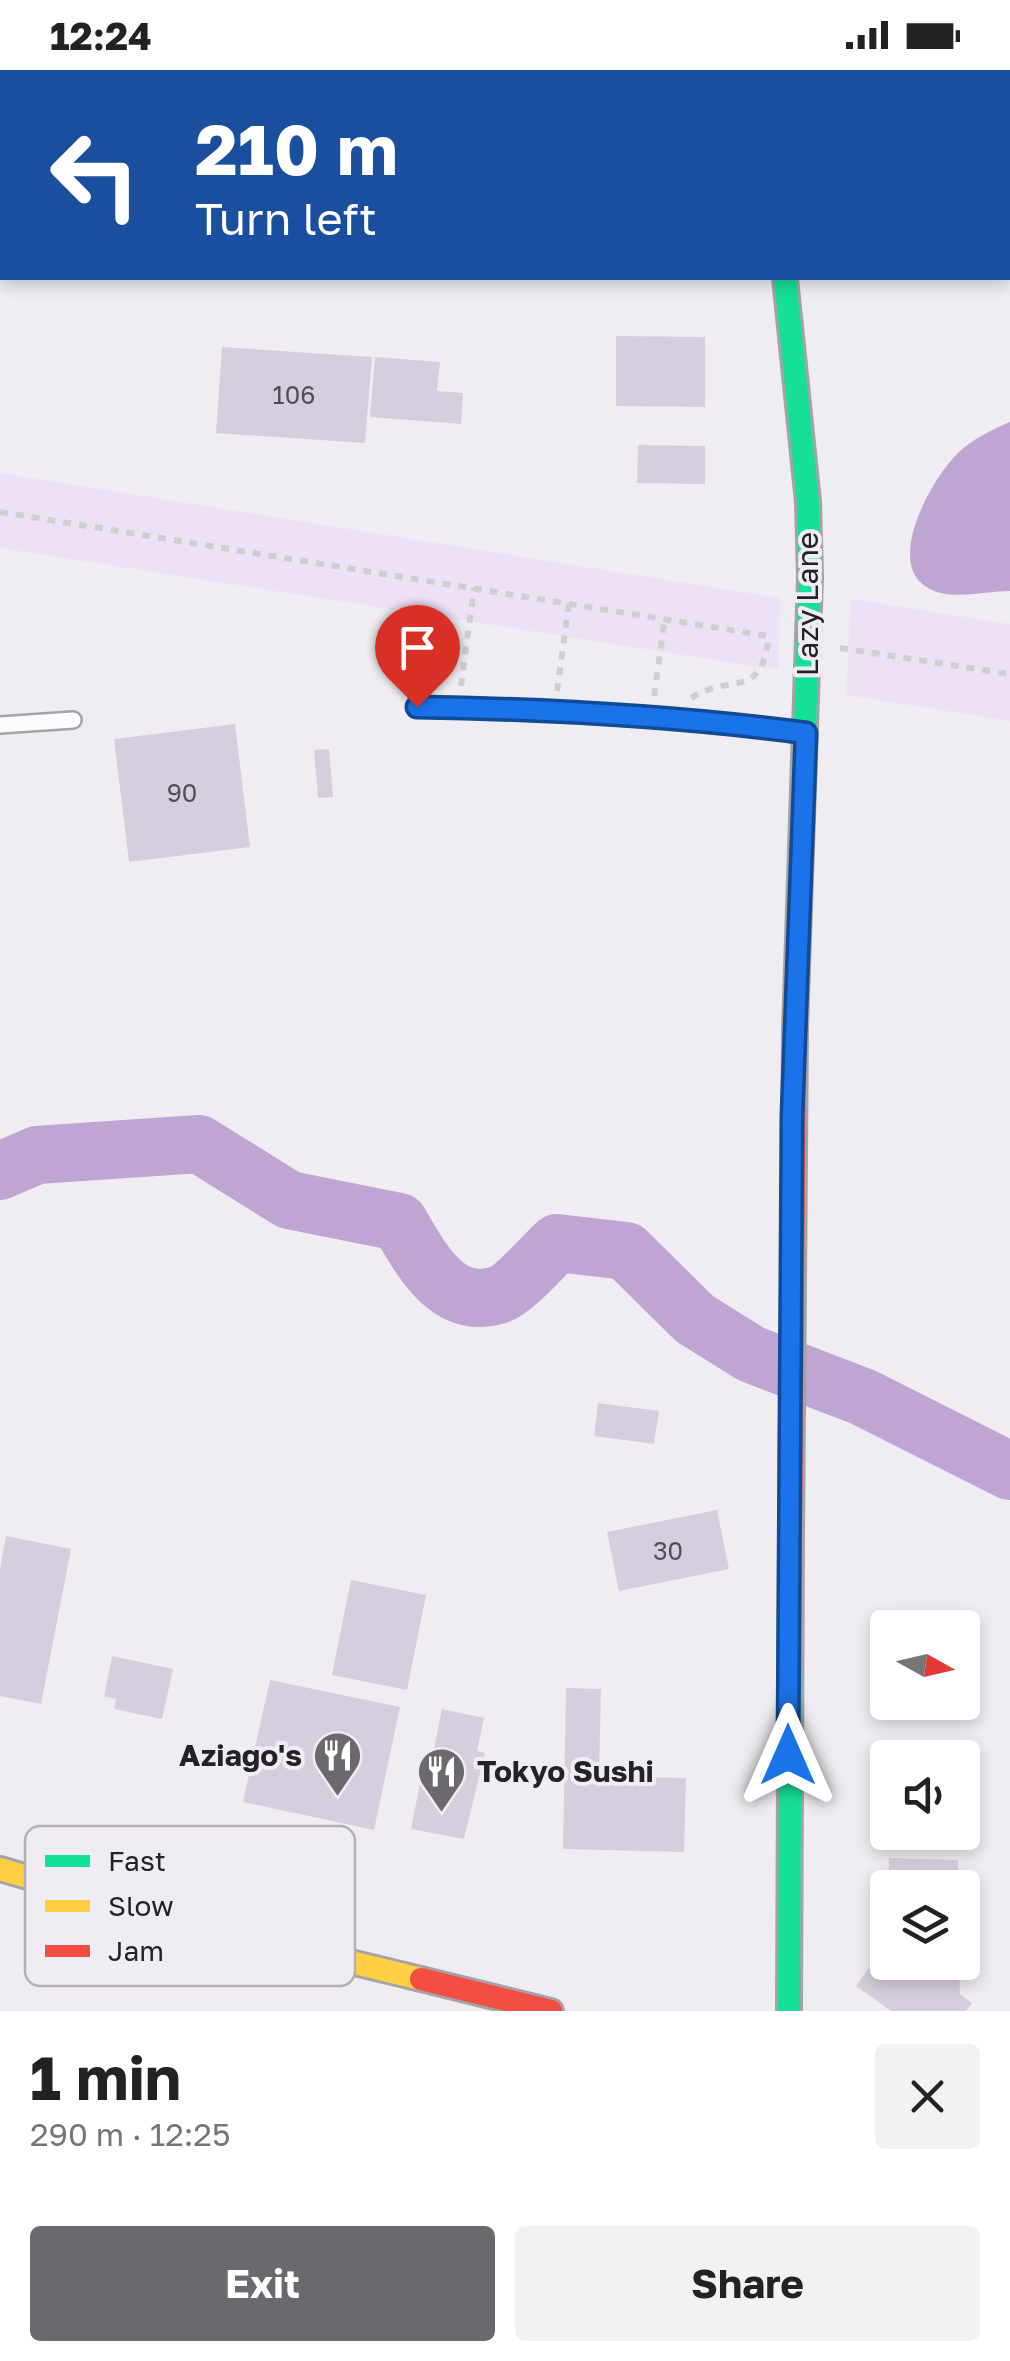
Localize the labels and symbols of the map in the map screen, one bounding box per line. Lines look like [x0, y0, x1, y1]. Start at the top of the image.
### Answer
house number: 106 [273, 379, 315, 410]
street label: Lazy Lane [789, 532, 825, 676]
pin [375, 605, 460, 708]
house number: 90 [167, 777, 197, 808]
house number: 30 [653, 1535, 683, 1566]
north arrow [870, 1610, 980, 1720]
position arrow [736, 1703, 840, 1807]
restaurant icon: Aziago's [311, 1730, 363, 1798]
place label: Aziago's [179, 1737, 302, 1773]
restaurant icon: Tokyo Sushi [416, 1746, 468, 1814]
place label: Tokyo Sushi [477, 1753, 654, 1789]
legend [25, 1826, 355, 1986]
text: Fast [108, 1844, 166, 1877]
text: Slow [108, 1889, 174, 1922]
text: Jam [108, 1934, 164, 1967]

